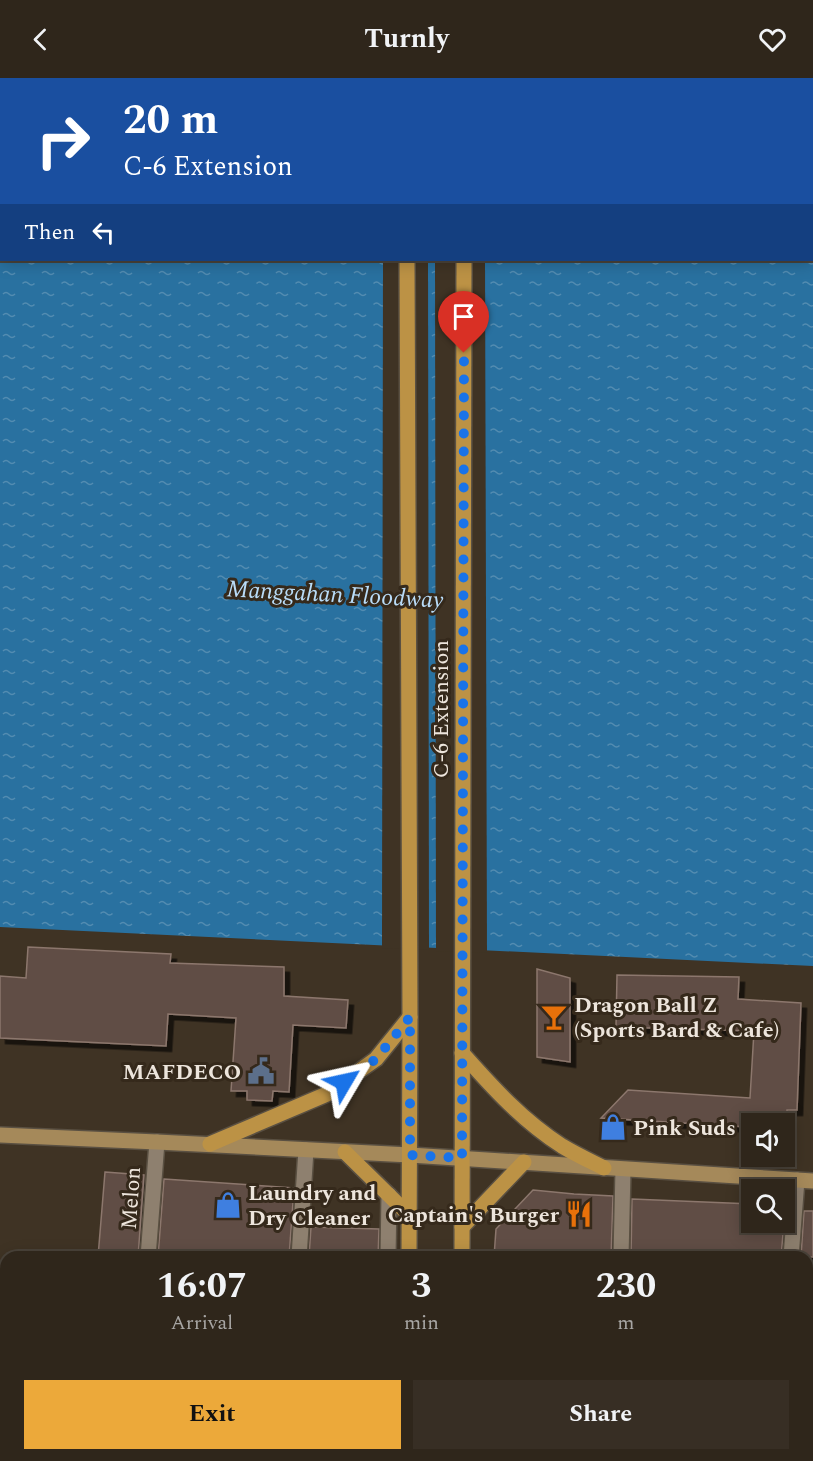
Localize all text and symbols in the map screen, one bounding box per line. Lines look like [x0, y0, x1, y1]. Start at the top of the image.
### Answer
text: Turnly [364, 18, 449, 60]
icon: back [24, 23, 57, 56]
icon: heart [756, 23, 789, 56]
text: 20 m [123, 89, 218, 152]
icon: right [24, 102, 102, 180]
text: C-6 Extension [123, 146, 293, 188]
text: Then [24, 216, 75, 249]
icon: left [87, 216, 120, 249]
pin [438, 291, 489, 353]
icon: arrive [447, 300, 480, 333]
water label: Manggahan Floodway [226, 571, 444, 619]
street label: C-6 Extension [425, 640, 458, 778]
place label: Dragon Ball Z (Sports Bard & Cafe) [574, 989, 779, 1047]
bar icon: Dragon Ball Z (Sports Bard & Cafe) [539, 1002, 569, 1032]
position arrow [312, 1050, 376, 1114]
place label: MAFDECO [123, 1056, 241, 1089]
public building icon: MAFDECO [246, 1056, 276, 1086]
shop icon: Pink Suds [598, 1112, 628, 1142]
place label: Pink Suds [633, 1112, 736, 1145]
map controls [741, 1113, 795, 1233]
button: sound [741, 1113, 795, 1167]
street label: Melon [113, 1166, 150, 1231]
place label: Laundry and Dry Cleaner [248, 1177, 377, 1235]
button: search [741, 1179, 795, 1233]
shop icon: Laundry and Dry Cleaner [213, 1190, 243, 1220]
place label: Captain's Burger [388, 1199, 560, 1232]
restaurant icon: Captain's Burger [564, 1199, 594, 1229]
text: 16:07 [157, 1259, 247, 1314]
text: 3 [411, 1259, 432, 1314]
text: 230 [596, 1259, 656, 1314]
text: Arrival [171, 1308, 233, 1338]
text: min [404, 1308, 439, 1338]
text: m [617, 1308, 635, 1338]
button: Exit [24, 1380, 401, 1449]
button: Share [413, 1380, 789, 1449]

